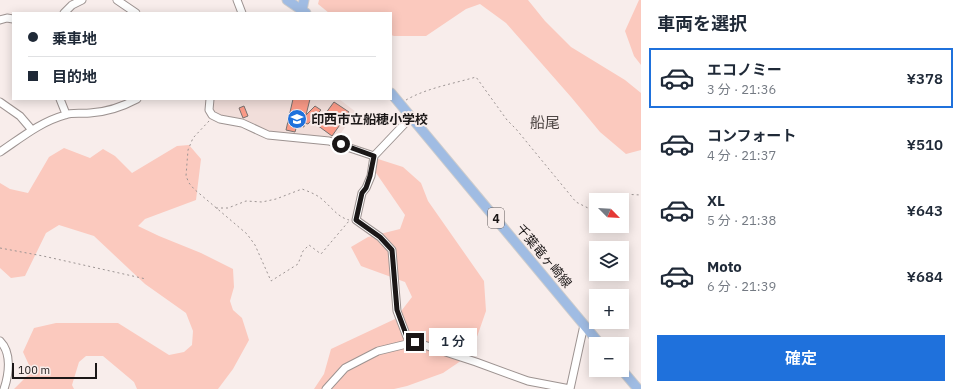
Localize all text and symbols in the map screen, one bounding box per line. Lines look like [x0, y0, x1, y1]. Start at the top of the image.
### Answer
text: 車両を選択 [657, 12, 747, 35]
text: 乗車地 [52, 29, 97, 48]
icon: car [659, 60, 695, 96]
text: エコノミー [707, 60, 782, 79]
text: 目的地 [52, 67, 97, 86]
text: ¥378 [906, 69, 943, 88]
text: 3 分 · 21:36 [707, 81, 776, 98]
school or university icon: 印西市立船穂小学校 [286, 108, 308, 130]
place label: 印西市立船穂小学校 [311, 111, 428, 128]
district label: 船尾 [530, 113, 560, 132]
icon: car [659, 126, 695, 162]
text: コンフォート [707, 126, 797, 145]
route start [332, 135, 350, 153]
text: ¥510 [906, 135, 943, 154]
text: 4 分 · 21:37 [707, 147, 776, 164]
text: XL [707, 191, 725, 210]
icon: car [659, 192, 695, 228]
north arrow [589, 193, 629, 233]
map controls [589, 193, 629, 377]
text: ¥643 [906, 201, 943, 220]
road number: 4 [488, 208, 504, 228]
text: 5 分 · 21:38 [707, 212, 776, 229]
street label: 千葉竜ヶ崎線 [512, 221, 576, 291]
button: layers [589, 241, 629, 281]
text: Moto [707, 257, 742, 276]
icon: car [659, 258, 695, 294]
text: ¥684 [906, 267, 943, 286]
text: 6 分 · 21:39 [707, 278, 776, 295]
button: + [589, 289, 629, 329]
callout: 1 分 [429, 328, 477, 356]
route end [406, 333, 424, 351]
text: 1 分 [441, 333, 465, 350]
button: 確定 [657, 335, 945, 381]
button: − [589, 337, 629, 377]
scale bar [12, 361, 97, 380]
text: 100 m [18, 363, 50, 377]

